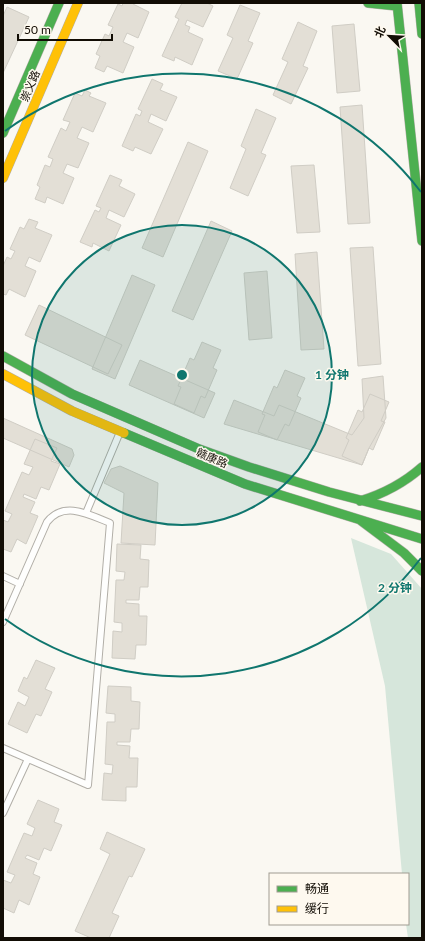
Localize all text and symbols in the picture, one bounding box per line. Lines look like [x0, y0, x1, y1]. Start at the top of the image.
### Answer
scale bar [18, 16, 112, 42]
north arrow [369, 16, 409, 56]
text: 50 m [24, 22, 51, 37]
text: 北 [371, 24, 388, 39]
street label: 崇义路 [17, 68, 42, 104]
text: 1 分钟 [315, 367, 349, 382]
centre of rings [175, 368, 189, 382]
street label: 赣康路 [194, 445, 230, 470]
text: 2 分钟 [378, 580, 412, 595]
legend [269, 873, 409, 925]
text: 畅通 [305, 881, 329, 896]
text: 缓行 [305, 901, 329, 916]

